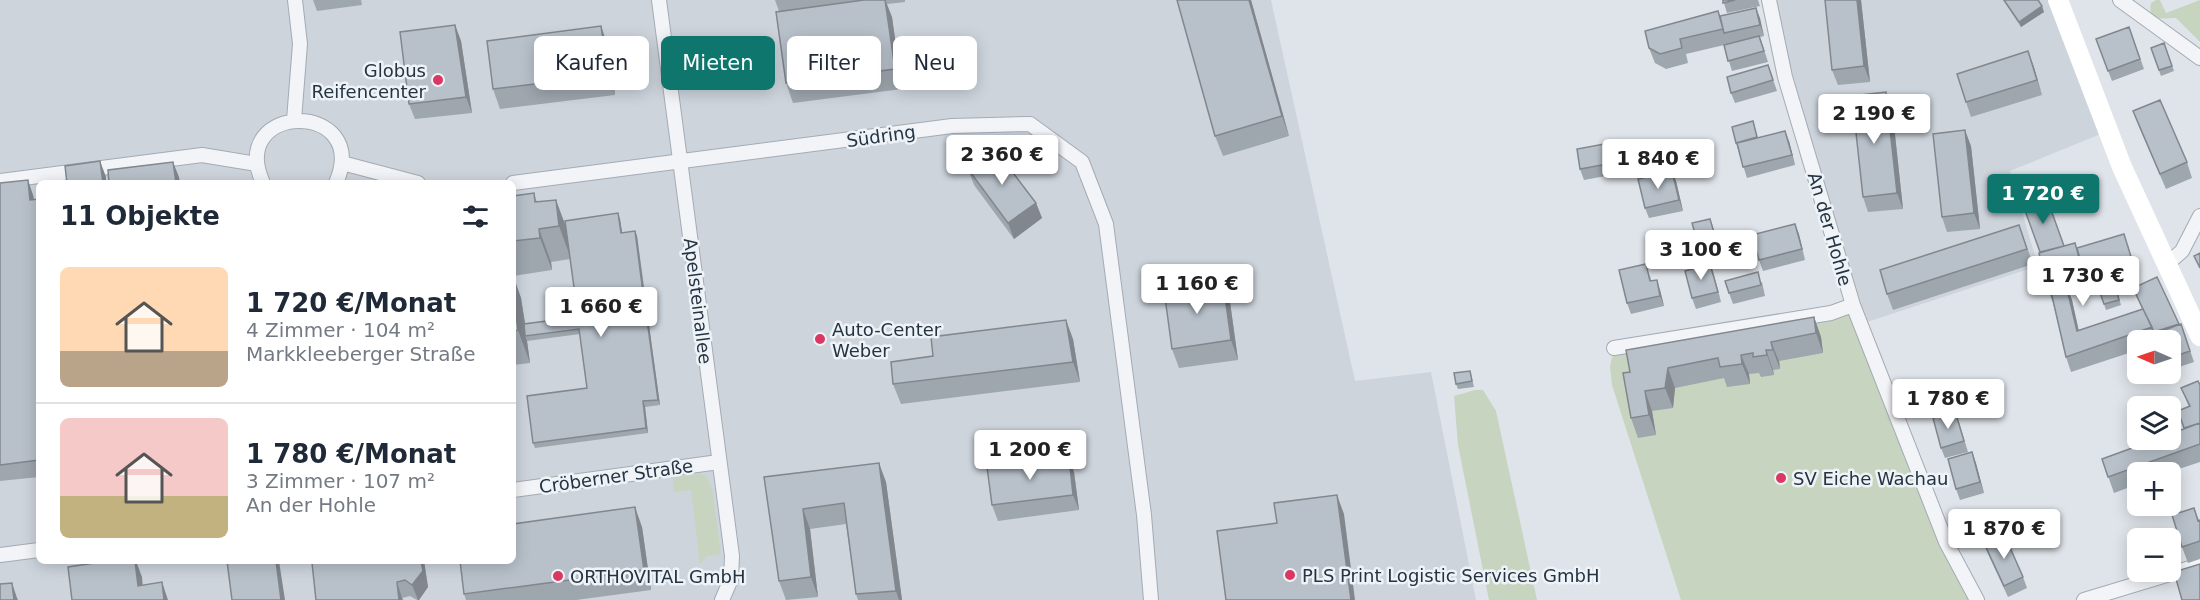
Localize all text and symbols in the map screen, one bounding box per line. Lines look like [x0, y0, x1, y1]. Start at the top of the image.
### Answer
chip: Kaufen [534, 36, 649, 90]
chip: Mieten [661, 36, 775, 90]
chip: Filter [787, 36, 881, 90]
chip: Neu [893, 36, 977, 90]
place label: Globus Reifencenter [311, 60, 427, 102]
marker: Globus Reifencenter [431, 73, 445, 87]
pin: 2 190 € [1819, 94, 1929, 145]
text: 2 190 € [1832, 101, 1916, 125]
street label: Südring [845, 121, 917, 151]
pin: 2 360 € [947, 135, 1057, 186]
pin: 1 840 € [1603, 139, 1713, 190]
text: 2 360 € [960, 142, 1044, 166]
text: 1 840 € [1616, 146, 1700, 170]
street label: An der Hohle [1804, 170, 1856, 288]
pin: 1 720 € [1988, 174, 2098, 225]
text: 1 720 € [2001, 181, 2085, 205]
icon: filters [459, 200, 492, 233]
text: 11 Objekte [60, 201, 220, 231]
pin: 3 100 € [1646, 230, 1756, 281]
street label: Apelsteinallee [680, 237, 716, 365]
text: 3 100 € [1659, 237, 1743, 261]
pin: 1 730 € [2028, 256, 2138, 307]
text: 1 730 € [2041, 263, 2125, 287]
pin: 1 160 € [1142, 264, 1252, 315]
text: 1 160 € [1155, 271, 1239, 295]
pin: 1 660 € [546, 287, 656, 338]
text: 1 720 €/Monat [246, 288, 456, 318]
icon: home [108, 291, 180, 363]
text: 1 660 € [559, 294, 643, 318]
text: 4 Zimmer · 104 m² [246, 318, 435, 342]
place label: Auto-Center Weber [832, 319, 942, 361]
north arrow [2127, 330, 2181, 384]
map controls [2127, 330, 2181, 582]
marker: Auto-Center Weber [813, 332, 827, 346]
text: Markkleeberger Straße [246, 342, 475, 366]
pin: 1 780 € [1893, 379, 2003, 430]
text: 1 780 € [1906, 386, 1990, 410]
button: layers [2127, 396, 2181, 450]
pin: 1 200 € [975, 430, 1085, 481]
text: 1 200 € [988, 437, 1072, 461]
text: 1 780 €/Monat [246, 439, 456, 469]
icon: home [108, 442, 180, 514]
street label: Cröberner Straße [538, 455, 694, 497]
button: + [2127, 462, 2181, 516]
place label: SV Eiche Wachau [1793, 468, 1948, 489]
text: 3 Zimmer · 107 m² [246, 469, 435, 493]
marker: SV Eiche Wachau [1774, 471, 1788, 485]
text: An der Hohle [246, 493, 376, 517]
pin: 1 870 € [1949, 509, 2059, 560]
text: 1 870 € [1962, 516, 2046, 540]
button: − [2127, 528, 2181, 582]
place label: PLS Print Logistic Services GmbH [1302, 565, 1599, 586]
place label: ORTHOVITAL GmbH [570, 566, 745, 587]
marker: PLS Print Logistic Services GmbH [1283, 568, 1297, 582]
marker: ORTHOVITAL GmbH [551, 569, 565, 583]

